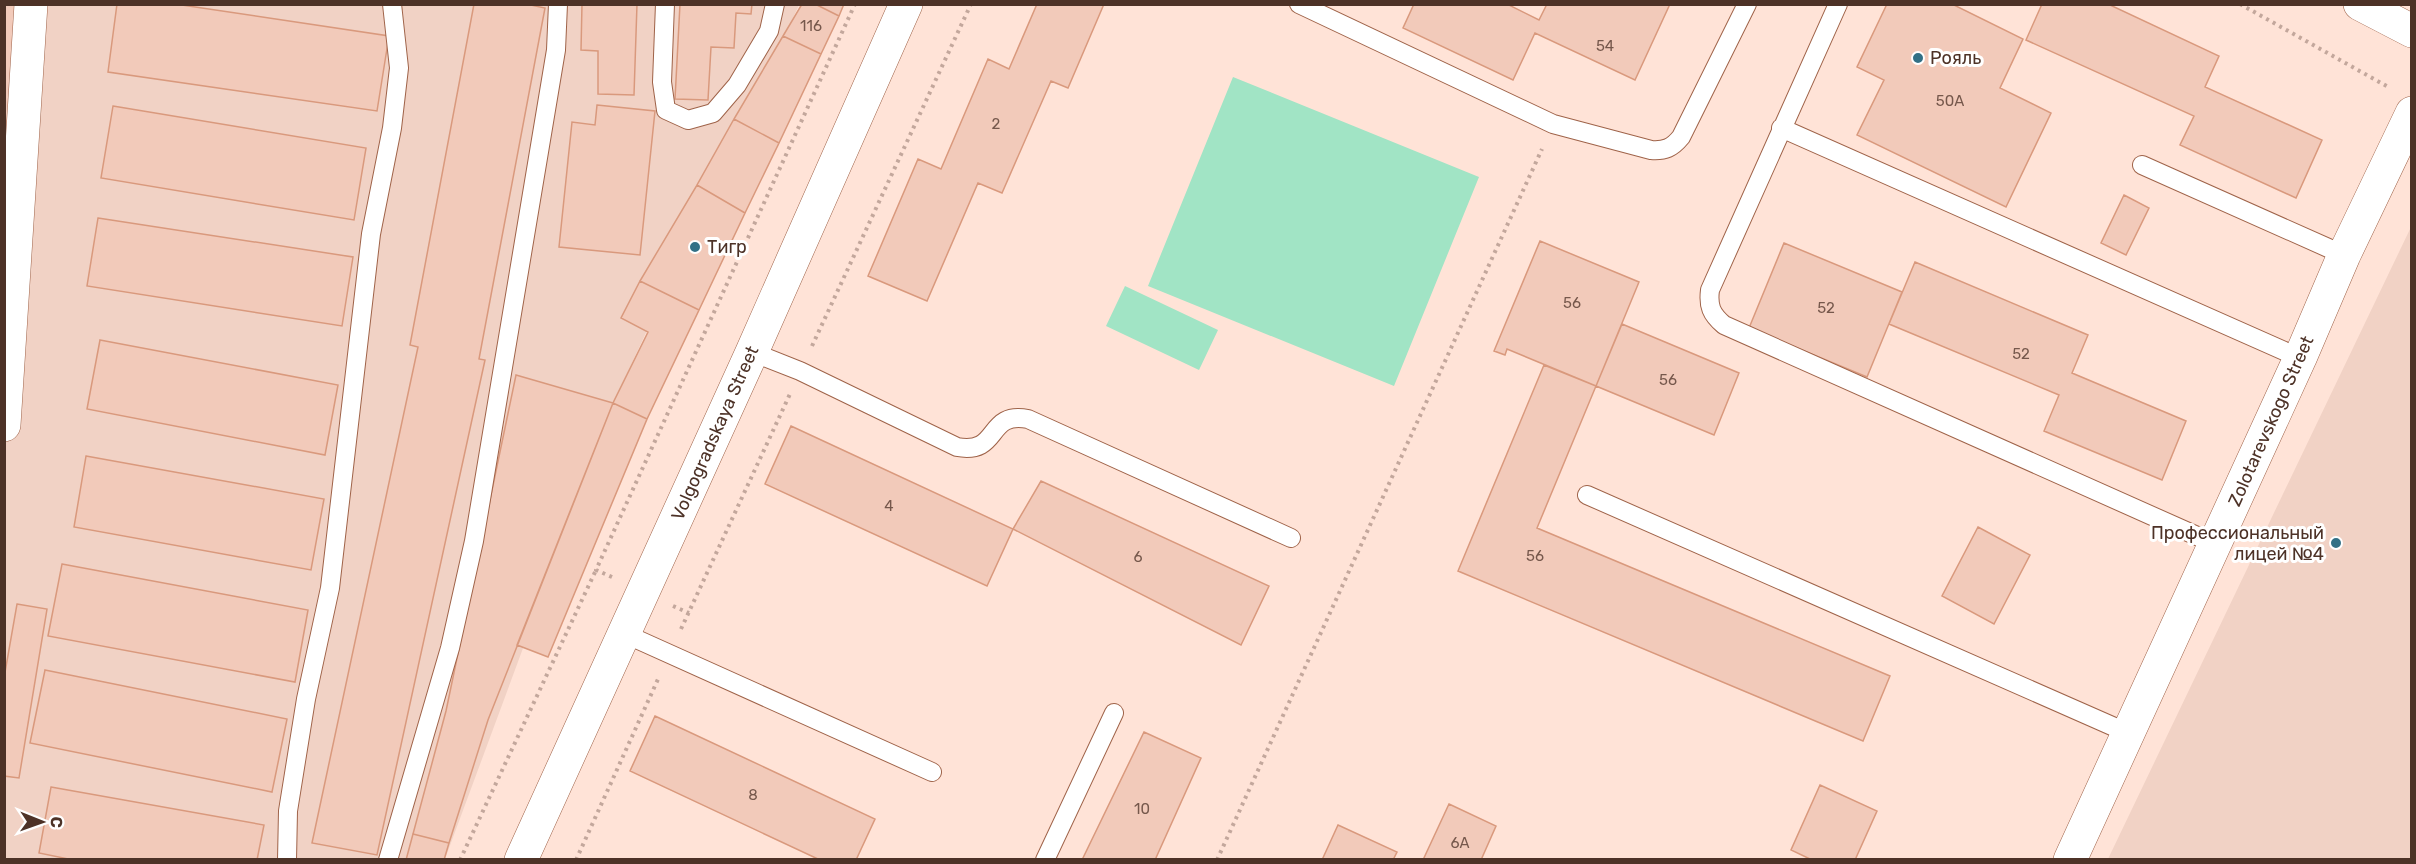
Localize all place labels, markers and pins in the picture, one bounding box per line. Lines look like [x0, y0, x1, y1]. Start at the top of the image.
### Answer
place label: Рояль [1930, 47, 1981, 69]
marker: Рояль [1911, 51, 1925, 65]
place label: Тигр [707, 236, 747, 258]
marker: Тигр [688, 240, 702, 254]
place label: Профессиональный лицей №4 [2151, 522, 2324, 565]
marker: Профессиональный лицей №4 [2329, 536, 2343, 550]

